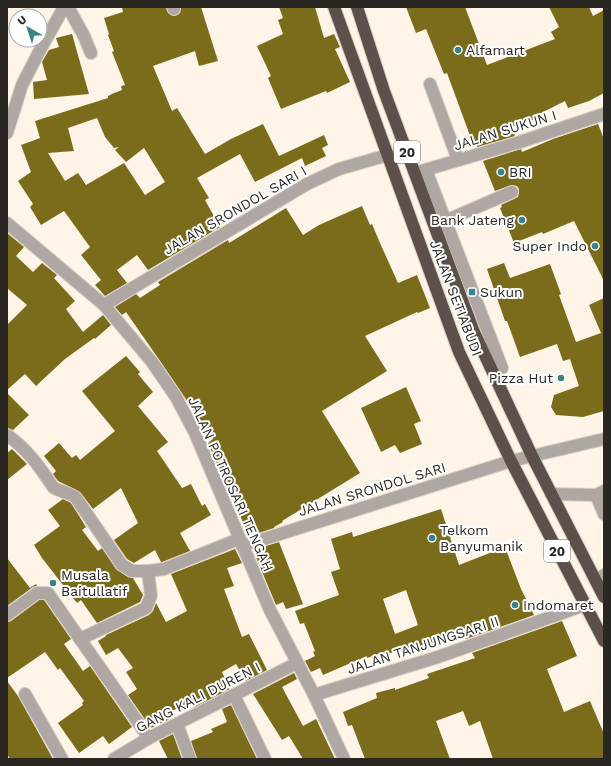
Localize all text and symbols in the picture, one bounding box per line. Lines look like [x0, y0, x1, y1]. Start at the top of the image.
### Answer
north arrow [8, 8, 48, 48]
text: U [15, 13, 29, 28]
place label: Alfamart [466, 42, 525, 58]
marker: Alfamart [453, 45, 463, 55]
street label: JALAN SUKUN I [452, 107, 558, 153]
road number: 20 [394, 141, 420, 163]
street label: JALAN SRONDOL SARI I [161, 163, 309, 257]
place label: BRI [509, 164, 532, 180]
marker: BRI [496, 167, 506, 177]
place label: Bank Jateng [431, 212, 515, 228]
marker: Bank Jateng [517, 215, 527, 225]
street label: JALAN SETIABUDI [427, 238, 485, 358]
place label: Super Indo [513, 238, 587, 254]
marker: Super Indo [590, 241, 600, 251]
place label: Sukun [480, 284, 523, 300]
marker: Sukun [467, 287, 477, 297]
place label: Pizza Hut [489, 370, 553, 386]
marker: Pizza Hut [556, 373, 566, 383]
street label: JALAN POTROSARI TENGAH [185, 394, 277, 574]
street label: JALAN SRONDOL SARI [296, 459, 448, 519]
place label: Telkom Banyumanik [440, 522, 523, 554]
marker: Telkom Banyumanik [427, 533, 437, 543]
road number: 20 [544, 540, 570, 562]
place label: Musala Baitullatif [61, 567, 128, 599]
marker: Musala Baitullatif [48, 578, 58, 588]
place label: Indomaret [523, 597, 594, 613]
marker: Indomaret [510, 600, 520, 610]
street label: JALAN TANJUNGSARI II [345, 613, 501, 677]
street label: GANG KALI DUREN I [133, 659, 263, 735]

